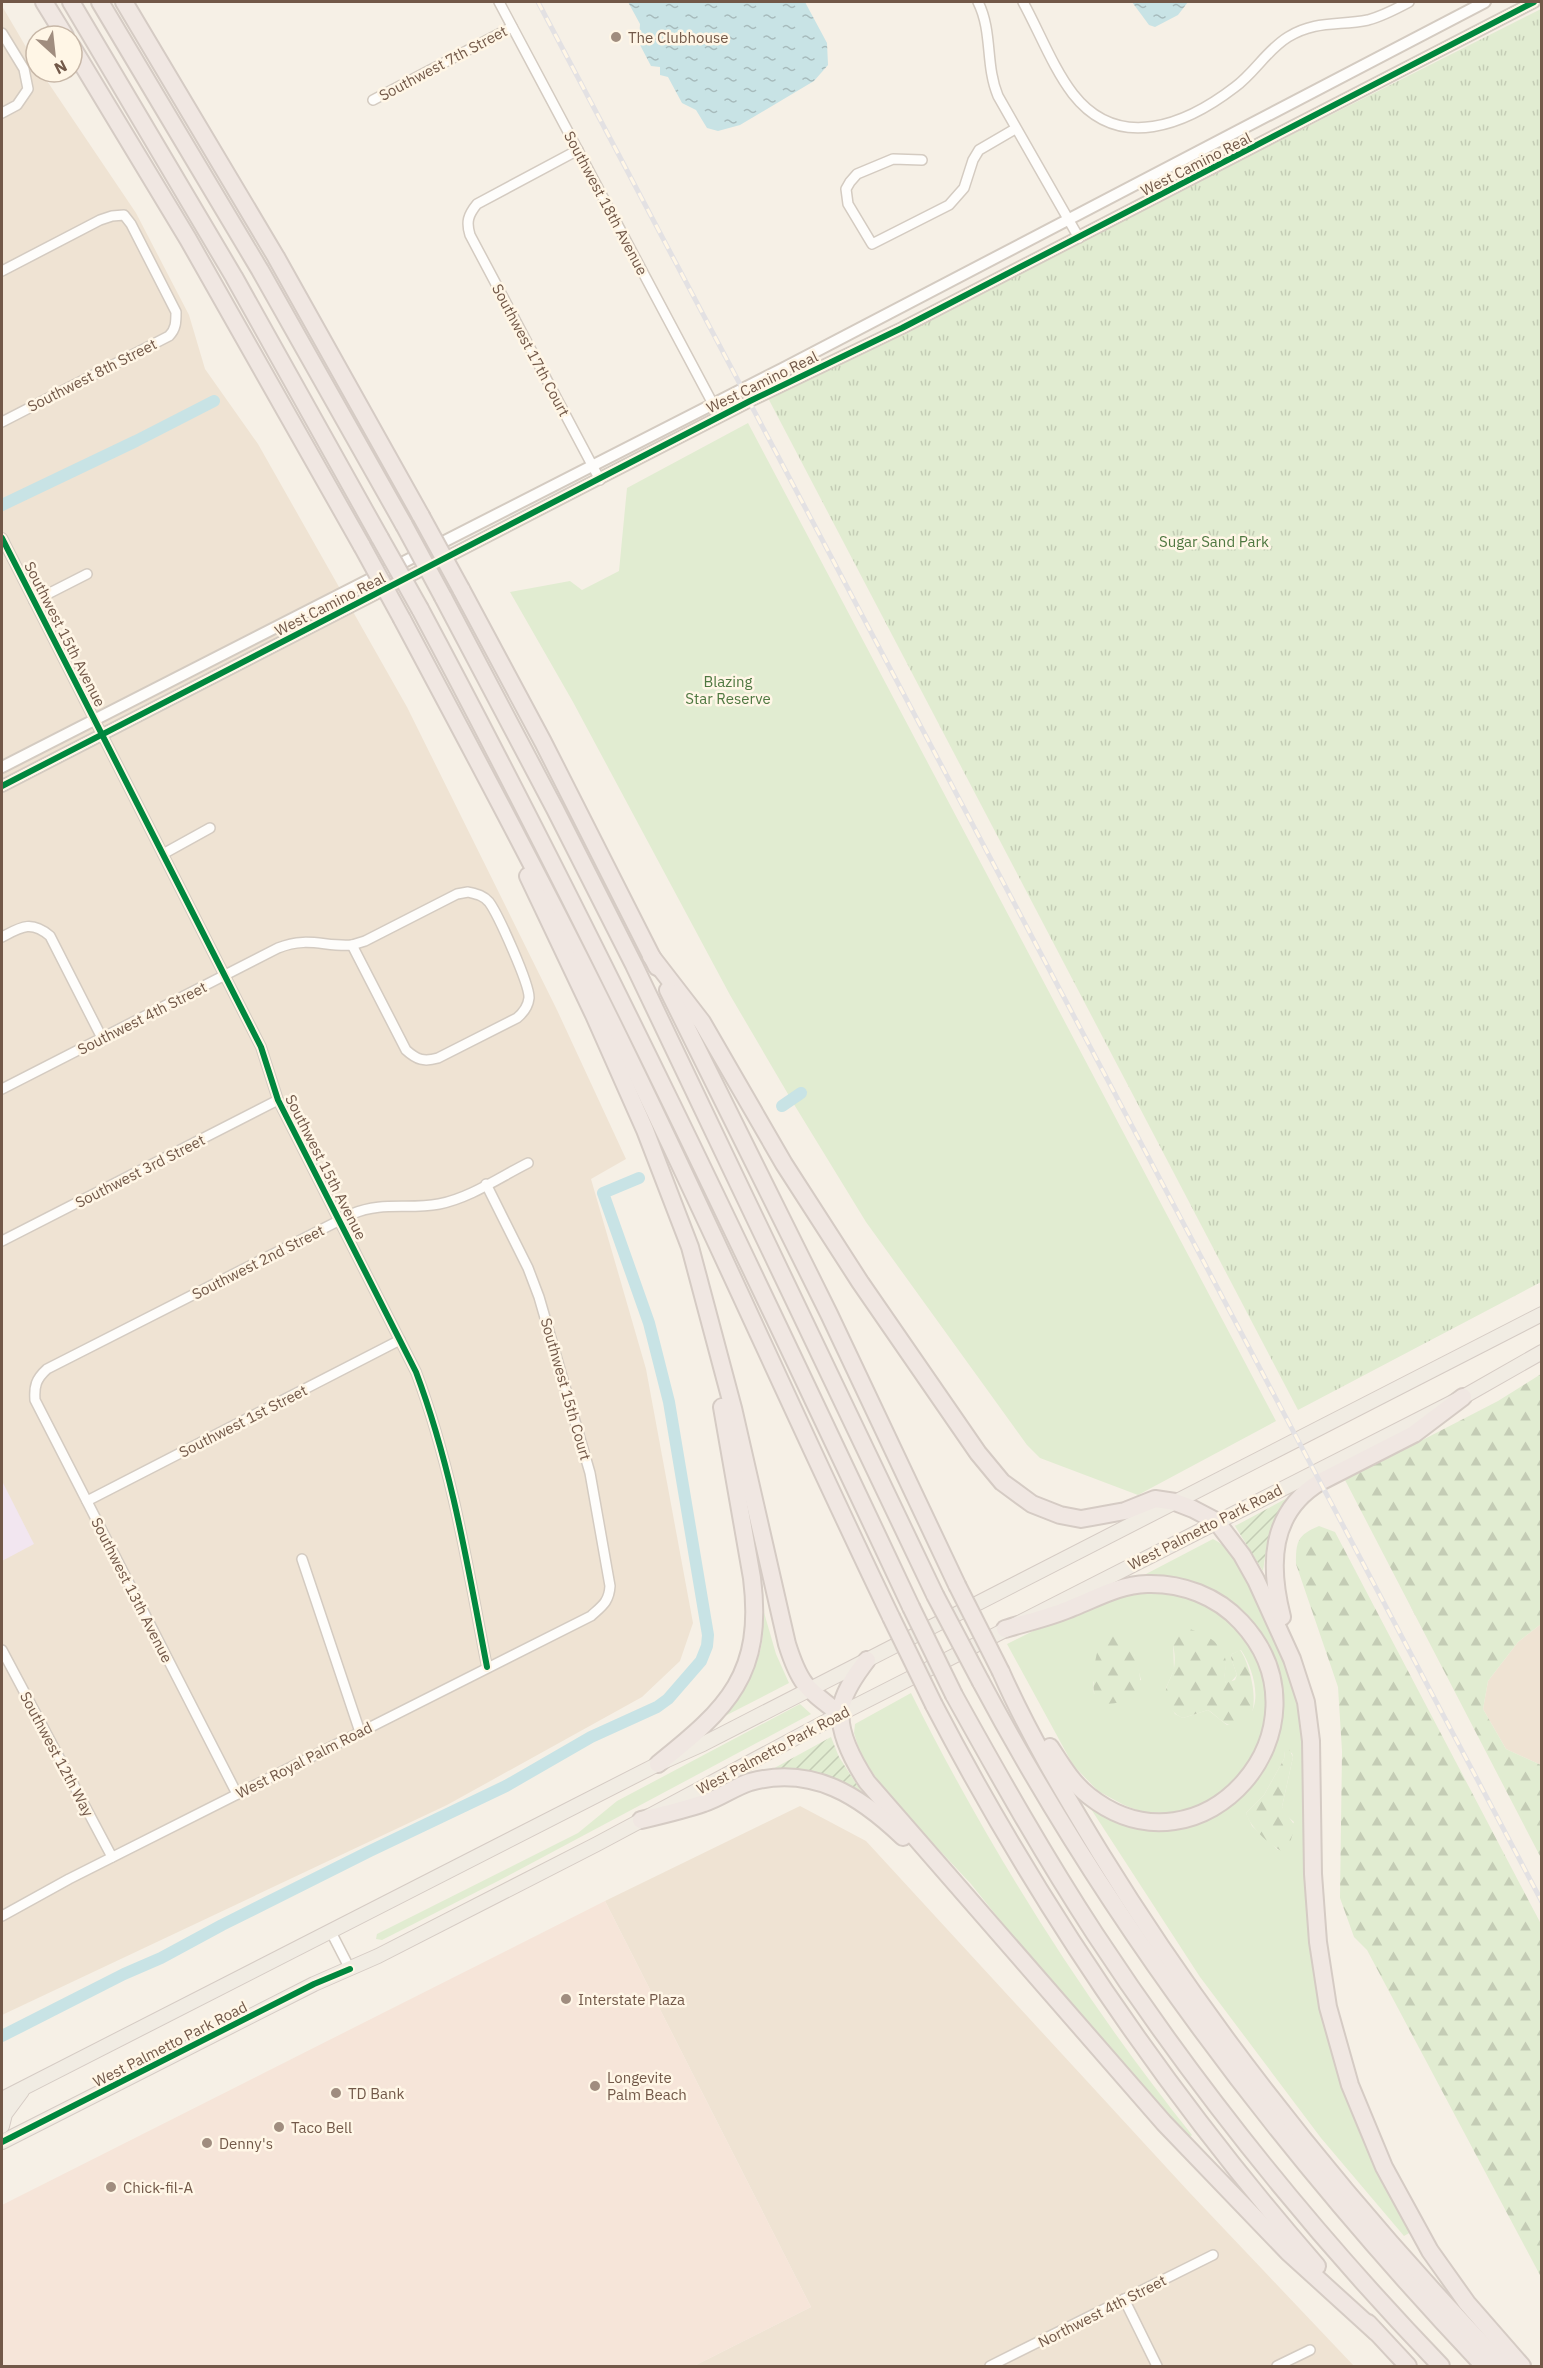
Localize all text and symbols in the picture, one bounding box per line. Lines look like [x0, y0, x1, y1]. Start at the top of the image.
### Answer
street label: Southwest 7th Street [376, 21, 510, 105]
north arrow [24, 24, 84, 84]
place label: The Clubhouse [628, 28, 728, 47]
marker: The Clubhouse [609, 30, 623, 44]
text: N [51, 56, 71, 79]
street label: Southwest 18th Avenue [560, 128, 652, 278]
street label: West Camino Real [1137, 128, 1255, 200]
street label: Southwest 17th Court [488, 280, 574, 420]
street label: Southwest 8th Street [24, 334, 160, 416]
street label: West Camino Real [703, 347, 821, 417]
park label: Sugar Sand Park [1159, 532, 1269, 551]
street label: Southwest 15th Avenue [20, 558, 110, 710]
street label: West Camino Real [271, 568, 389, 640]
park label: Blazing Star Reserve [685, 672, 771, 708]
street label: Southwest 4th Street [74, 977, 210, 1059]
street label: Southwest 15th Avenue [281, 1091, 371, 1243]
street label: Southwest 3rd Street [72, 1130, 208, 1212]
street label: Southwest 2nd Street [189, 1220, 327, 1304]
street label: Southwest 15th Court [537, 1316, 595, 1462]
street label: Southwest 1st Street [176, 1380, 310, 1462]
street label: West Palmetto Park Road [1125, 1480, 1285, 1574]
street label: Southwest 13th Avenue [87, 1514, 177, 1666]
street label: Southwest 12th Way [16, 1688, 98, 1820]
street label: West Palmetto Park Road [693, 1702, 853, 1798]
street label: West Royal Palm Road [233, 1717, 375, 1803]
place label: Interstate Plaza [578, 1990, 685, 2009]
marker: Interstate Plaza [559, 1992, 573, 2006]
street label: West Palmetto Park Road [90, 1997, 250, 2091]
place label: Longevite Palm Beach [607, 2068, 687, 2104]
marker: Longevite Palm Beach [588, 2079, 602, 2093]
place label: TD Bank [348, 2084, 405, 2103]
marker: TD Bank [329, 2086, 343, 2100]
place label: Taco Bell [291, 2118, 352, 2137]
marker: Taco Bell [272, 2120, 286, 2134]
place label: Denny's [219, 2134, 273, 2153]
marker: Denny's [200, 2136, 214, 2150]
place label: Chick-fil-A [123, 2178, 193, 2197]
marker: Chick-fil-A [104, 2180, 118, 2194]
street label: Northwest 4th Street [1035, 2270, 1169, 2352]

